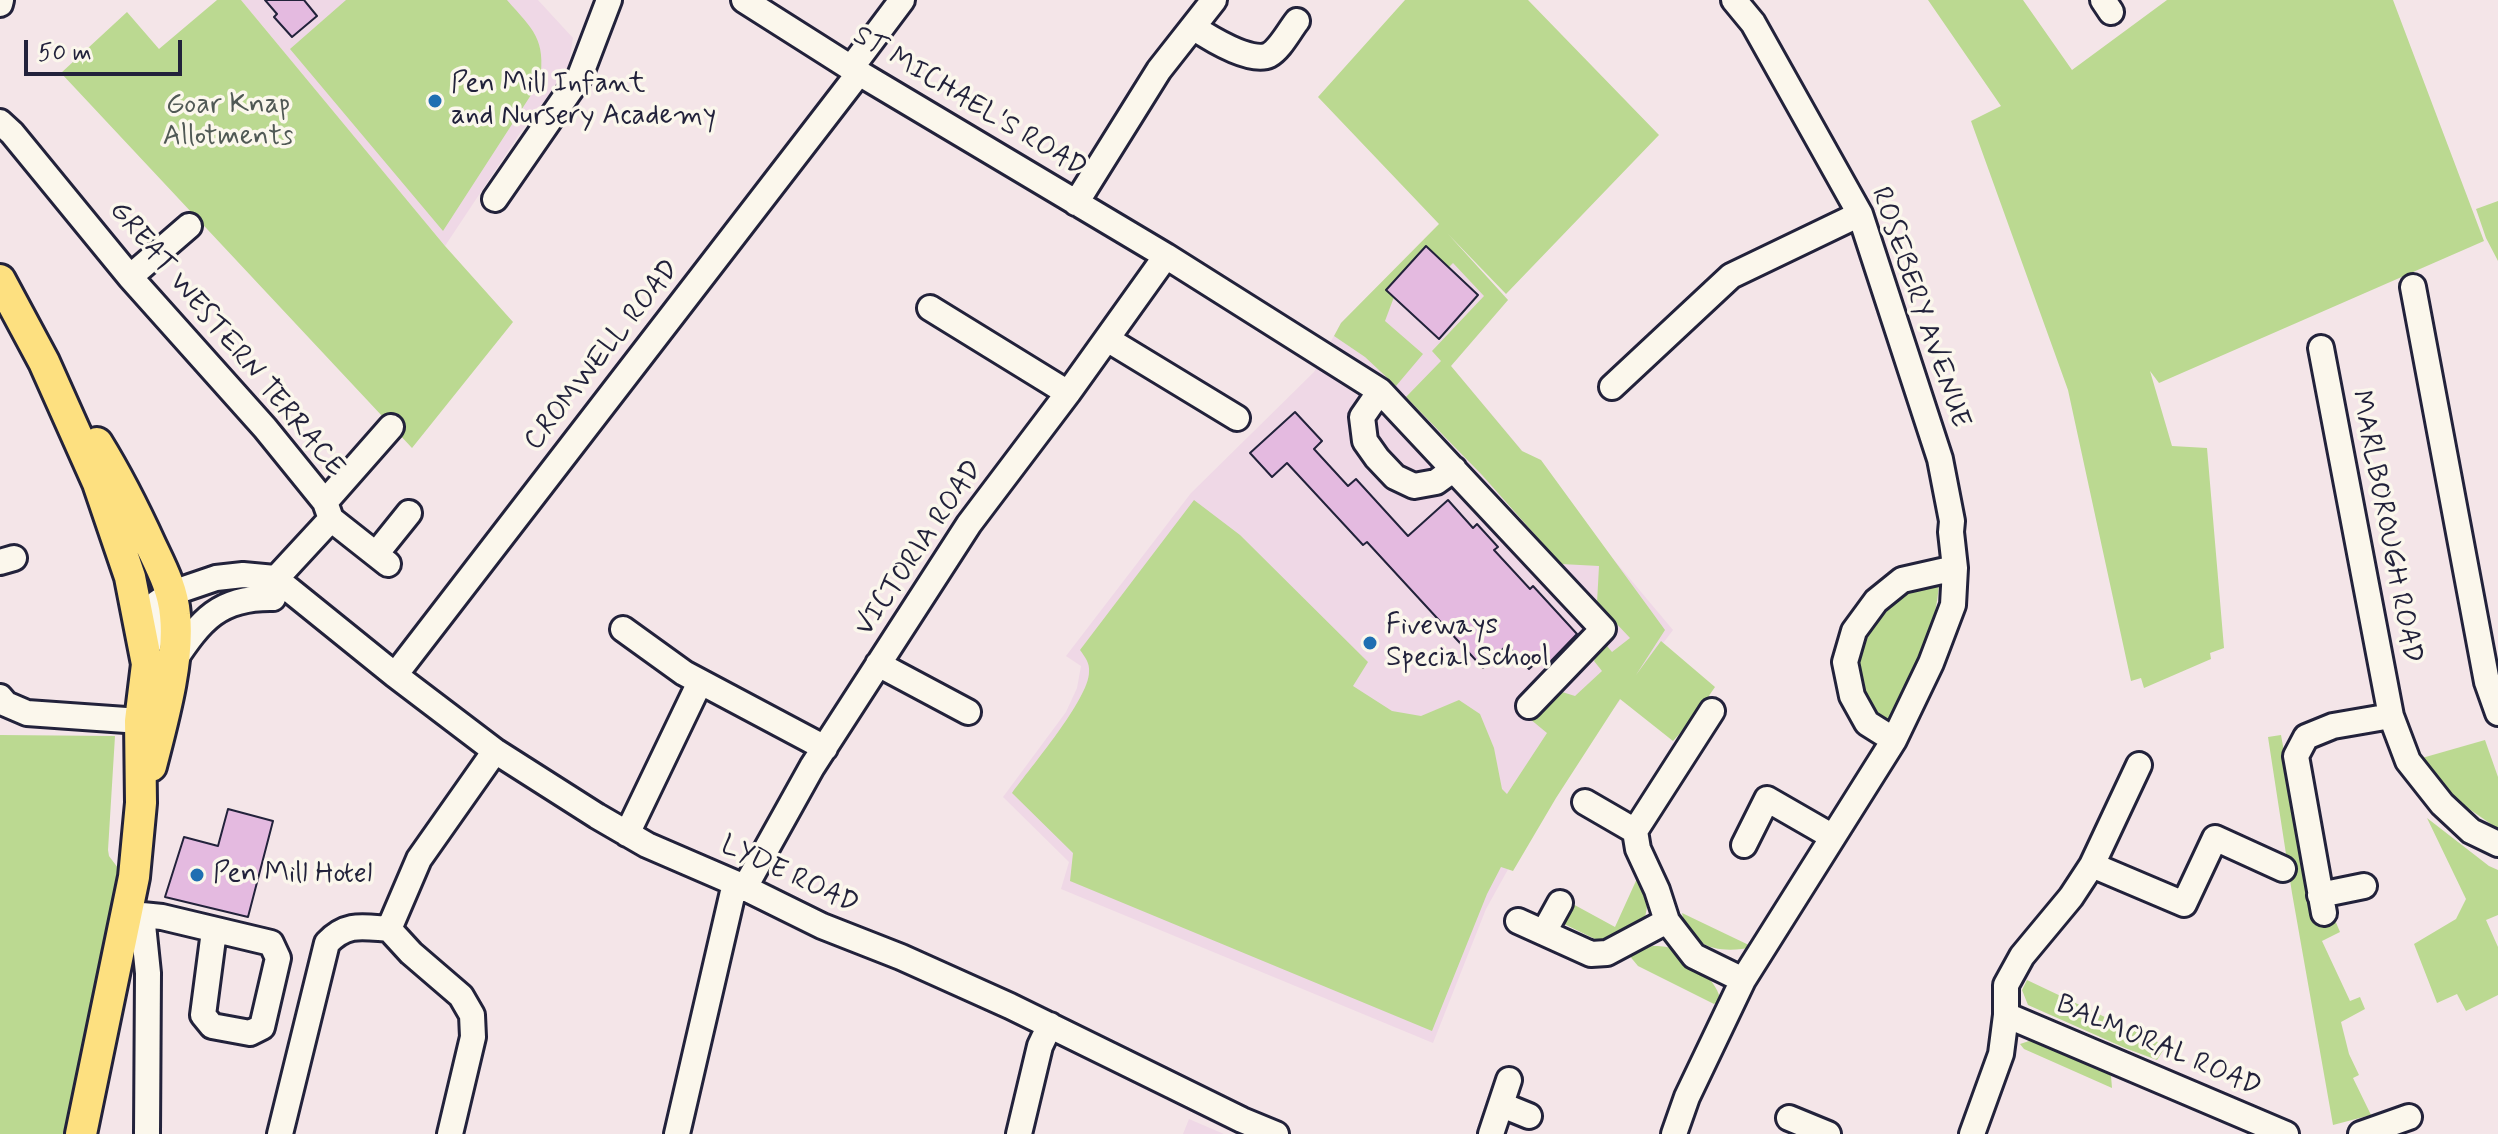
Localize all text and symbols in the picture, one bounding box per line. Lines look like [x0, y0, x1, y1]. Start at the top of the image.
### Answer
street label: ST MICHAEL'S ROAD [846, 20, 1092, 186]
scale bar [28, 24, 186, 74]
text: 50 m [38, 38, 92, 69]
place label: Pen Mill Infant and Nursery Academy [451, 68, 716, 134]
park label: Goar Knap Allotments [163, 89, 293, 155]
marker: Pen Mill Infant and Nursery Academy [426, 92, 444, 110]
street label: ROSEBERY AVENUE [1862, 183, 1976, 433]
street label: GREAT WESTERN TERRACE [101, 195, 351, 485]
street label: CROMWELL ROAD [518, 254, 688, 458]
street label: MARLBOROUGH ROAD [2342, 388, 2428, 666]
street label: VICTORIA ROAD [849, 455, 991, 643]
place label: Fiveways Special School [1386, 610, 1549, 676]
marker: Fiveways Special School [1361, 634, 1379, 652]
street label: LYDE ROAD [715, 829, 863, 923]
place label: Pen Mill Hotel [213, 858, 372, 892]
marker: Pen Mill Hotel [188, 866, 206, 884]
street label: BALMORAL ROAD [2050, 989, 2266, 1105]

